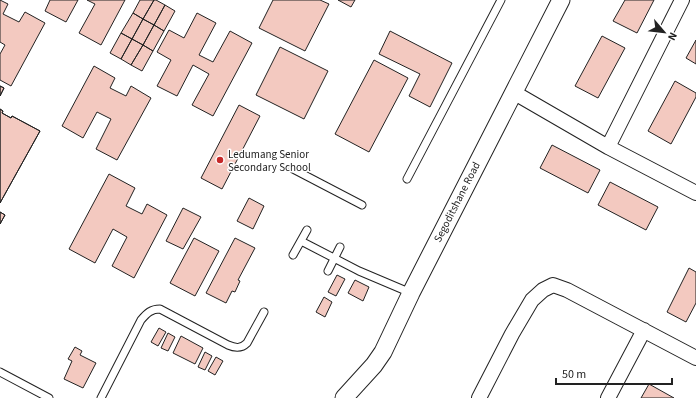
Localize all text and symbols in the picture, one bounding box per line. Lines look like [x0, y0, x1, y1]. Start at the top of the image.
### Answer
north arrow [644, 12, 684, 52]
text: N [664, 30, 681, 43]
place label: Ledumang Senior Secondary School [228, 147, 311, 175]
marker: Ledumang Senior Secondary School [215, 155, 225, 165]
street label: Segoditshane Road [430, 159, 484, 245]
scale bar [556, 360, 672, 386]
text: 50 m [562, 366, 586, 383]

